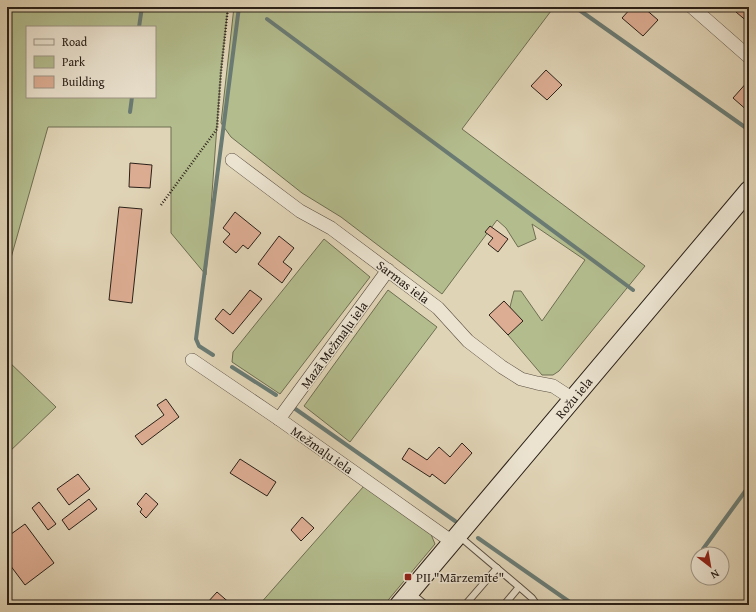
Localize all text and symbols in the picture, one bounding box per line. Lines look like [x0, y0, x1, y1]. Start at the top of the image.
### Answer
legend [26, 26, 156, 98]
text: Road [62, 33, 88, 50]
text: Park [62, 53, 86, 70]
text: Building [62, 73, 105, 90]
street label: Sarmas iela [372, 256, 434, 309]
street label: Mazā Mežmaļu iela [296, 297, 373, 393]
street label: Rožu iela [551, 372, 598, 423]
street label: Mežmaļu iela [287, 421, 358, 479]
north arrow [690, 546, 730, 586]
text: N [707, 566, 722, 584]
place label: PII "Mārzemīte" [416, 568, 504, 587]
marker: PII "Mārzemīte" [403, 572, 413, 582]

